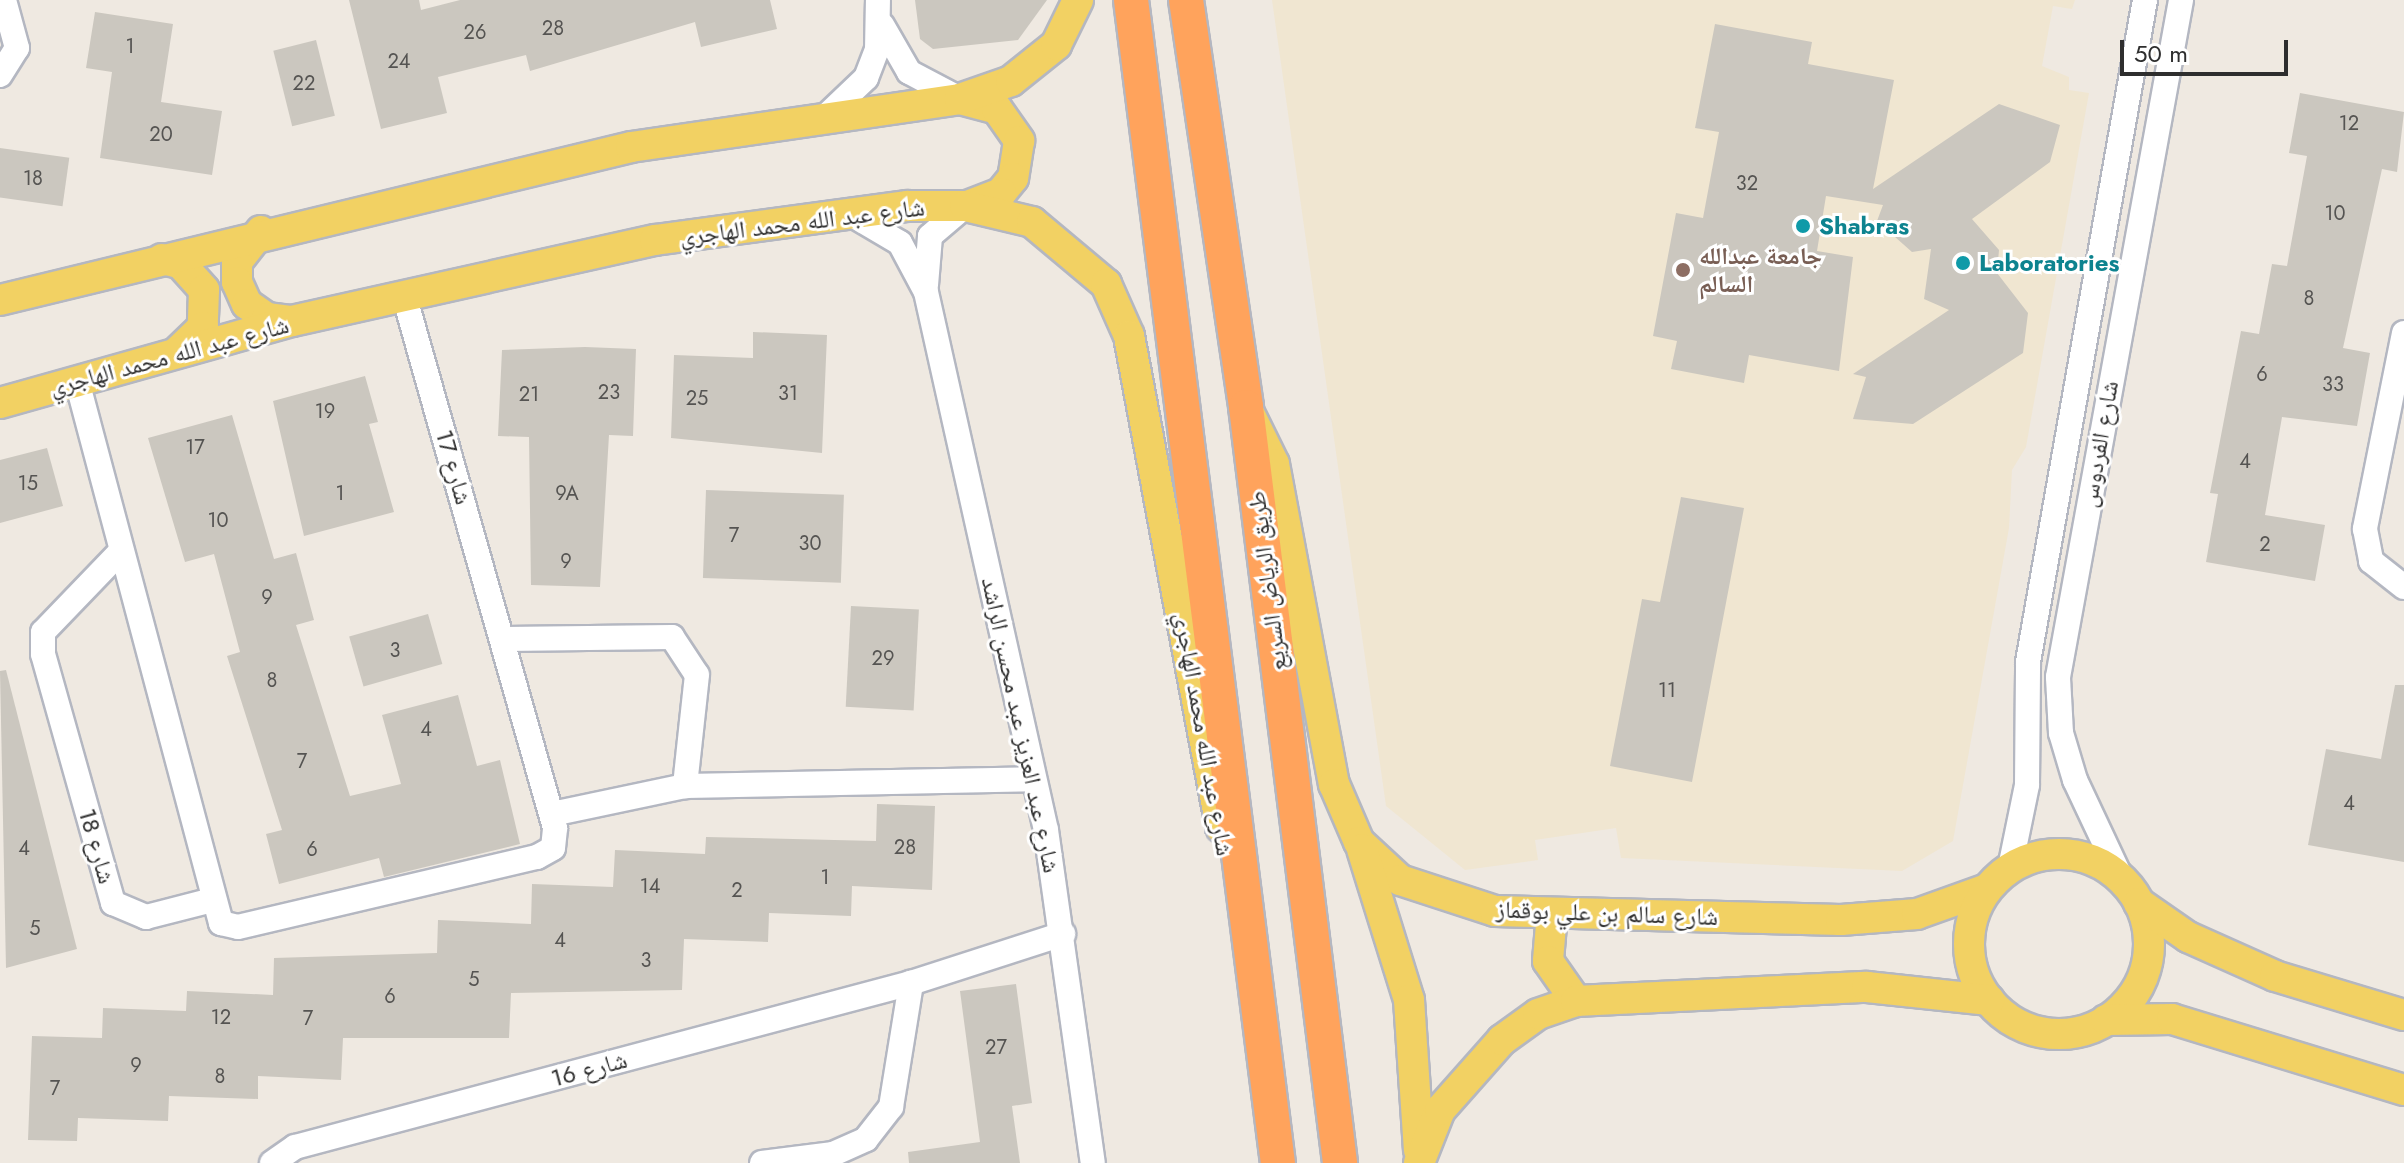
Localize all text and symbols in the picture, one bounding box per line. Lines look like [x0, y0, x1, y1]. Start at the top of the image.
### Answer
house number: 28 [542, 16, 564, 40]
house number: 26 [464, 20, 486, 44]
scale bar [2124, 24, 2292, 74]
house number: 1 [126, 34, 134, 58]
text: 50 m [2134, 36, 2188, 71]
house number: 24 [387, 49, 411, 73]
house number: 22 [293, 71, 315, 95]
house number: 12 [2339, 111, 2359, 135]
house number: 20 [149, 122, 173, 146]
house number: 18 [23, 166, 43, 190]
house number: 32 [1736, 171, 1758, 195]
street label: شارع عبد الله محمد الهاجري [678, 193, 926, 251]
house number: 10 [2325, 201, 2345, 225]
place label: Shabras [1819, 212, 1909, 240]
marker: Shabras [1794, 217, 1812, 235]
place label: جامعة عبدالله السالم [1699, 242, 1822, 298]
place label: Laboratories [1979, 249, 2119, 277]
marker: Laboratories [1954, 254, 1972, 272]
marker: جامعة عبدالله السالم [1674, 261, 1692, 279]
house number: 8 [2304, 286, 2314, 310]
street label: شارع عبد الله محمد الهاجري [46, 310, 292, 402]
house number: 6 [2256, 362, 2268, 386]
house number: 33 [2322, 372, 2344, 396]
street label: شارع الفردوس [2074, 378, 2124, 510]
house number: 23 [598, 380, 620, 404]
house number: 31 [778, 381, 798, 405]
house number: 21 [519, 382, 539, 406]
house number: 25 [686, 386, 708, 410]
house number: 19 [315, 399, 335, 423]
street label: شارع 17 [430, 426, 478, 508]
house number: 17 [185, 435, 205, 459]
house number: 4 [2239, 449, 2251, 473]
house number: 15 [18, 471, 38, 495]
house number: 1 [336, 481, 344, 505]
house number: 9A [555, 481, 579, 505]
street label: طريق الرياض السريع [1242, 490, 1292, 672]
house number: 10 [208, 508, 228, 532]
house number: 7 [729, 523, 739, 547]
house number: 30 [799, 531, 821, 555]
house number: 2 [2259, 532, 2271, 556]
house number: 9 [560, 549, 572, 573]
street label: شارع عبد العزيز عبد محسن الراشد [976, 575, 1066, 875]
house number: 9 [261, 585, 273, 609]
street label: شارع عبد الله محمد الهاجري [1168, 610, 1240, 858]
house number: 3 [390, 638, 400, 662]
house number: 29 [872, 646, 894, 670]
house number: 8 [267, 668, 277, 692]
house number: 11 [1658, 678, 1676, 702]
house number: 4 [420, 717, 432, 741]
house number: 7 [297, 749, 307, 773]
house number: 4 [2343, 791, 2355, 815]
street label: شارع 18 [73, 805, 121, 887]
house number: 28 [894, 835, 916, 859]
house number: 4 [18, 836, 30, 860]
house number: 6 [306, 837, 318, 861]
house number: 1 [821, 865, 829, 889]
house number: 14 [640, 874, 660, 898]
house number: 2 [731, 878, 743, 902]
street label: شارع سالم بن علي بوقماز [1495, 895, 1719, 931]
house number: 5 [29, 916, 41, 940]
house number: 4 [554, 928, 566, 952]
house number: 3 [641, 948, 651, 972]
house number: 5 [468, 967, 480, 991]
house number: 6 [384, 984, 396, 1008]
house number: 12 [211, 1005, 231, 1029]
house number: 7 [303, 1006, 313, 1030]
house number: 27 [985, 1035, 1007, 1059]
street label: شارع 16 [548, 1045, 630, 1093]
house number: 9 [130, 1053, 142, 1077]
house number: 8 [215, 1064, 225, 1088]
house number: 7 [50, 1076, 60, 1100]

